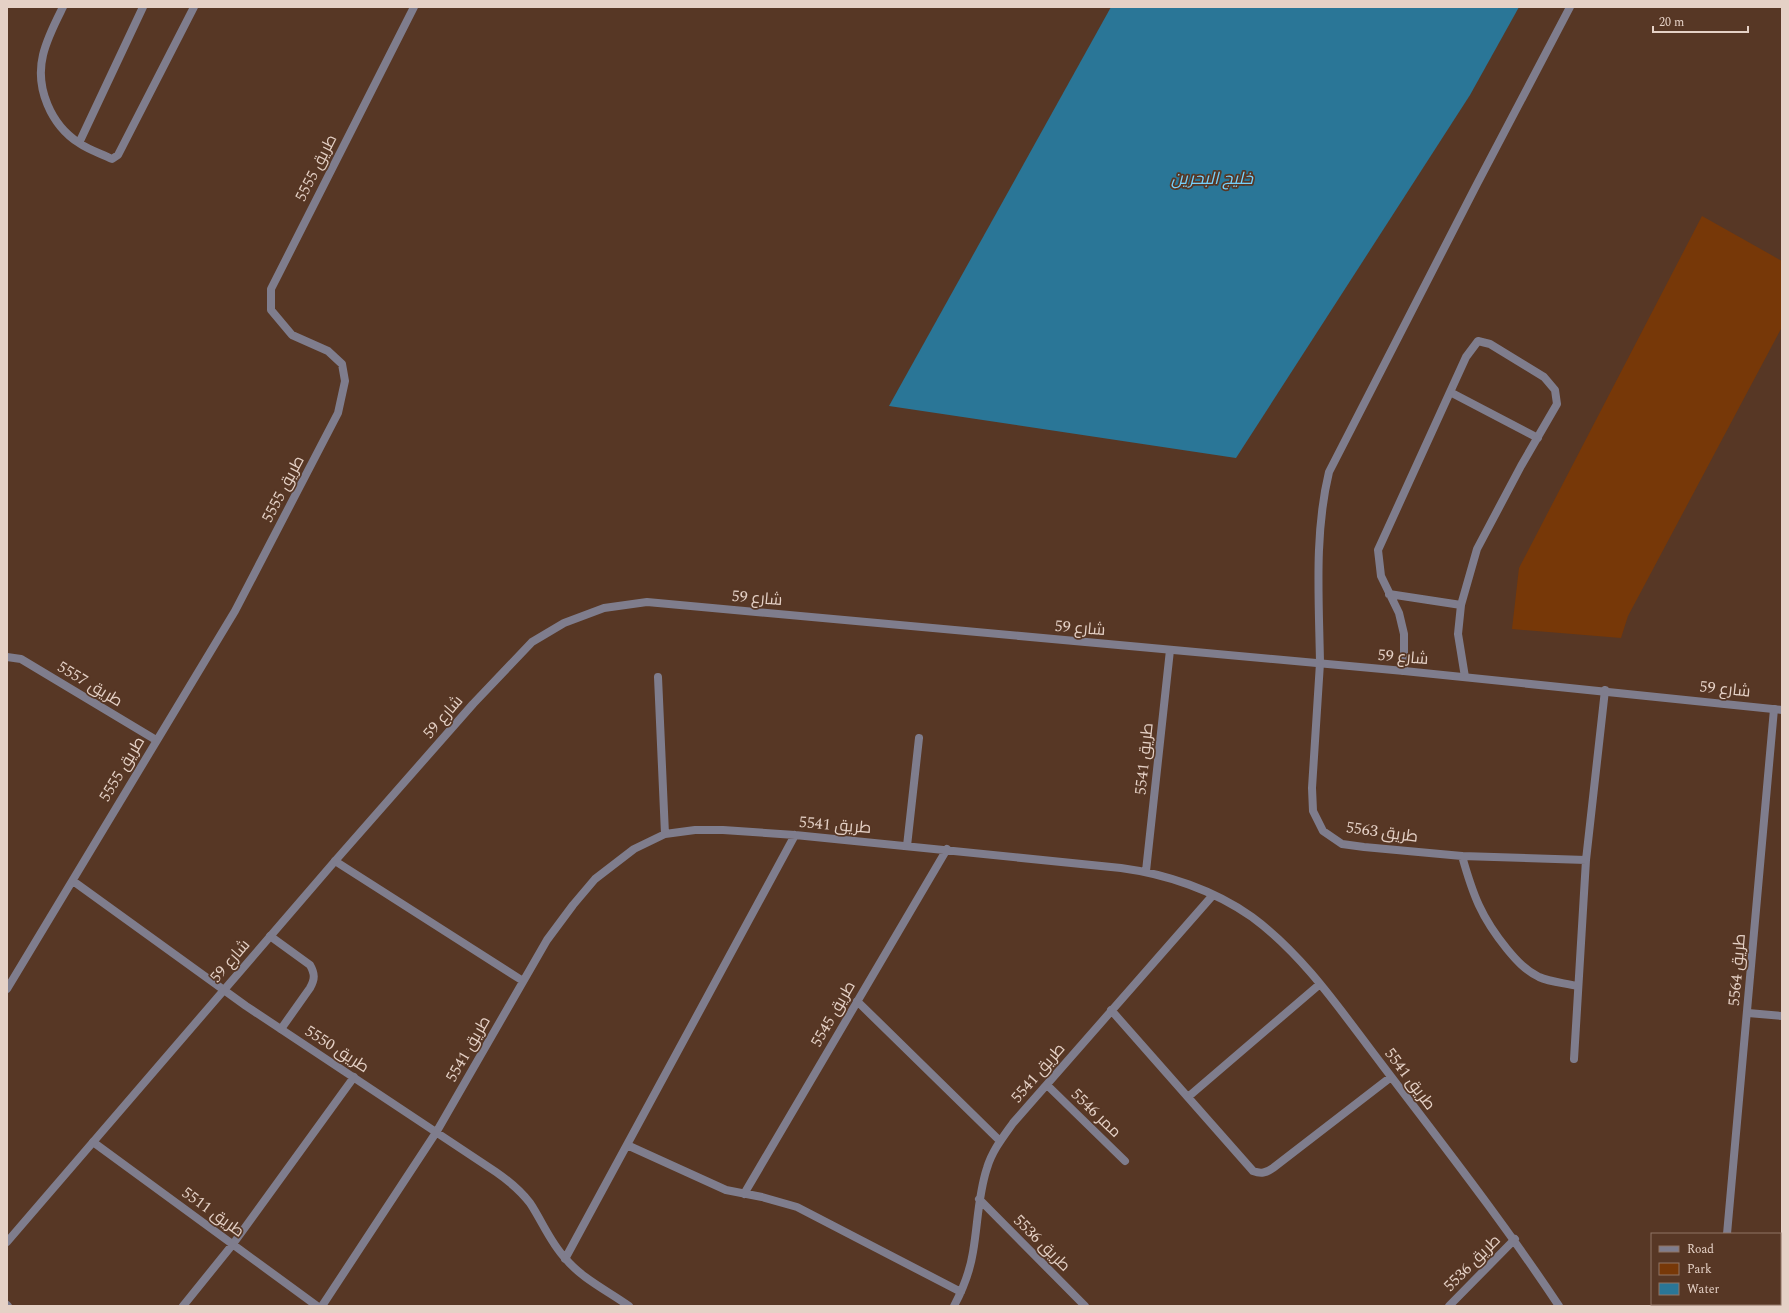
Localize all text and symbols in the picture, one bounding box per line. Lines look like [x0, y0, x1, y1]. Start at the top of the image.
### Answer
scale bar [1653, 8, 1748, 34]
text: 20 m [1659, 13, 1684, 32]
street label: طريق 5555 [289, 130, 343, 206]
water label: خليج البحرين [1171, 166, 1253, 192]
street label: طريق 5555 [255, 451, 311, 527]
street label: شارع 59 [731, 584, 783, 612]
street label: شارع 59 [1054, 614, 1106, 642]
street label: شارع 59 [1377, 643, 1429, 671]
street label: طريق 5557 [53, 655, 127, 713]
street label: شارع 59 [1698, 674, 1752, 704]
street label: شارع 59 [417, 690, 469, 744]
street label: طريق 5541 [1128, 722, 1160, 796]
street label: طريق 5555 [93, 732, 151, 806]
street label: طريق 5541 [798, 810, 872, 840]
street label: طريق 5563 [1344, 815, 1420, 849]
street label: طريق 5564 [1722, 933, 1752, 1007]
street label: شارع 59 [204, 934, 256, 988]
street label: طريق 5545 [804, 977, 862, 1051]
street label: طريق 5541 [439, 1012, 497, 1086]
street label: طريق 5550 [300, 1019, 374, 1079]
street label: طريق 5541 [1005, 1038, 1071, 1108]
street label: طريق 5541 [1379, 1043, 1441, 1115]
street label: ممر 5546 [1065, 1083, 1127, 1143]
street label: طريق 5511 [177, 1181, 249, 1243]
street label: طريق 5536 [1008, 1209, 1076, 1277]
street label: طريق 5536 [1438, 1229, 1506, 1297]
legend [1651, 1233, 1781, 1305]
text: Road [1687, 1240, 1714, 1259]
text: Park [1687, 1260, 1712, 1279]
text: Water [1687, 1280, 1719, 1299]

